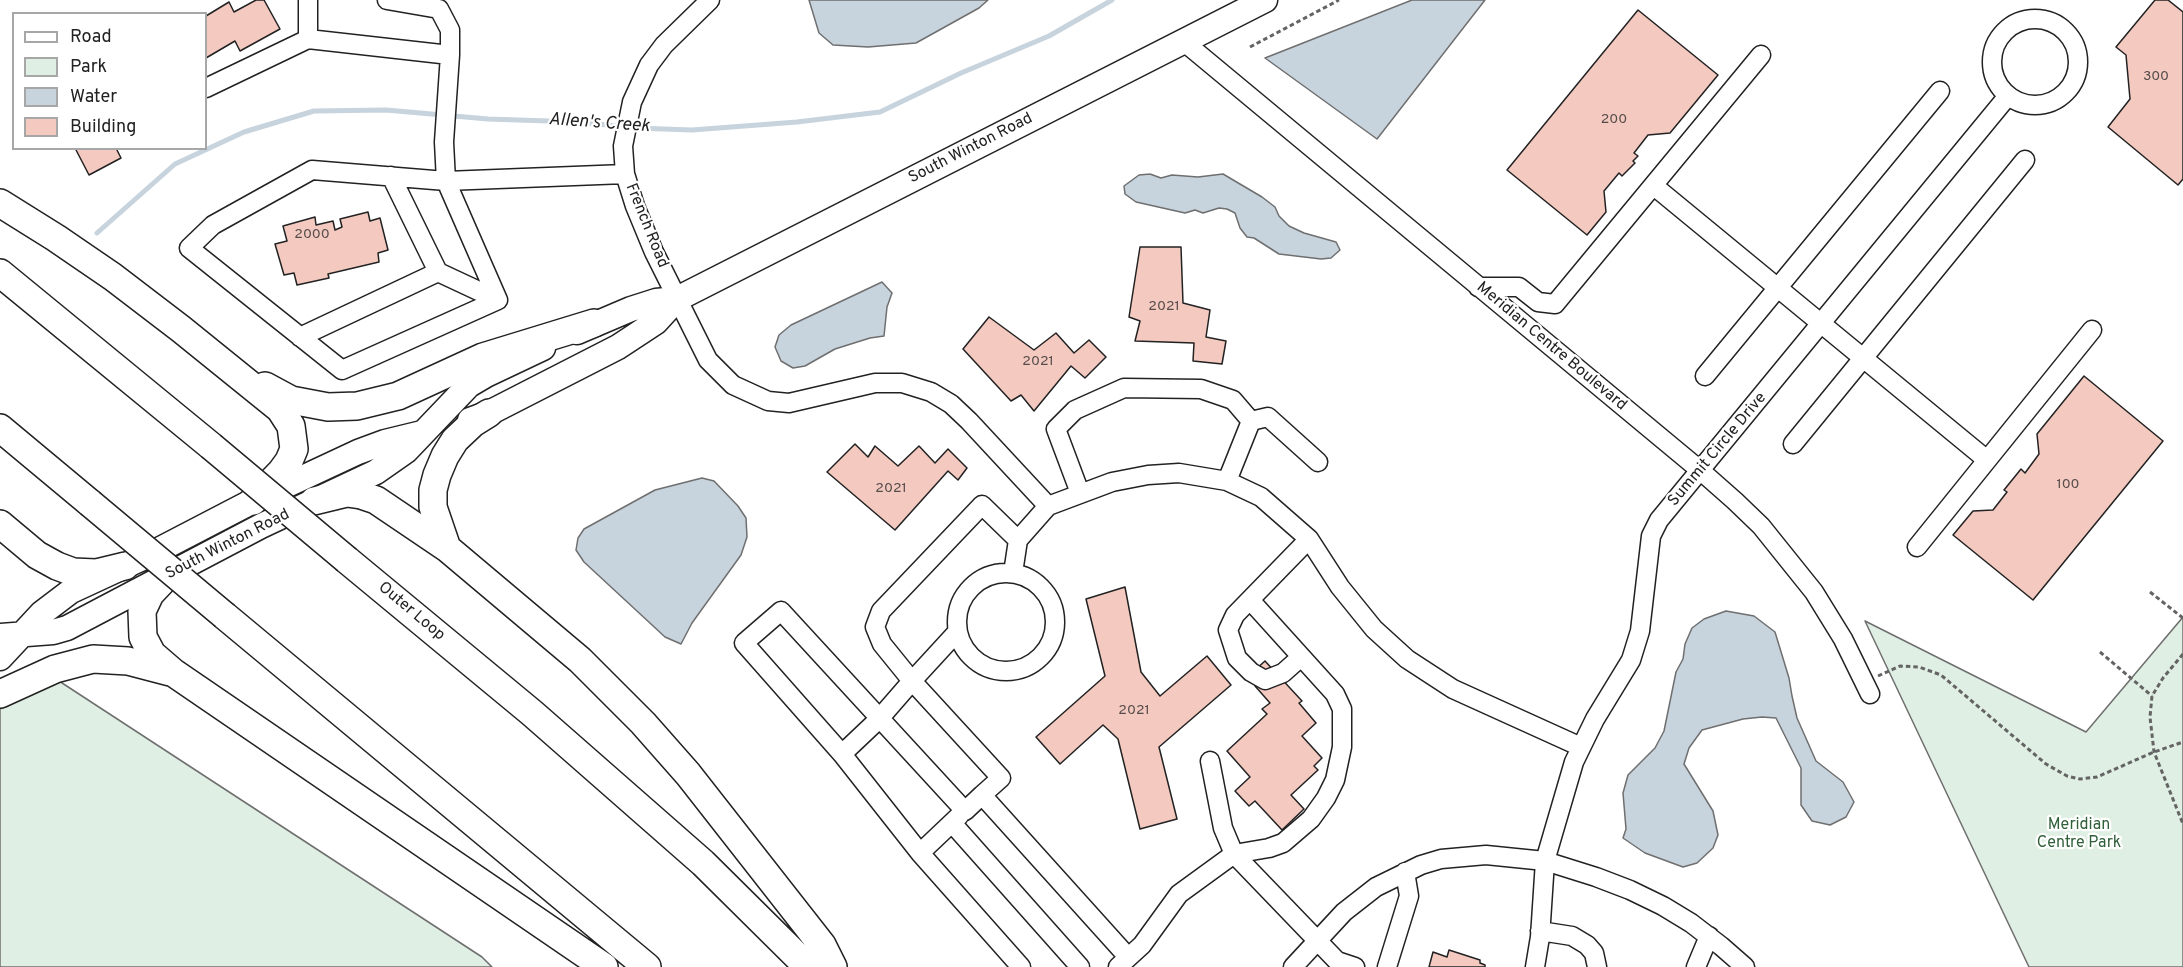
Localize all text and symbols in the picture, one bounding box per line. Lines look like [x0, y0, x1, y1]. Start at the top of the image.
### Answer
legend [12, 12, 207, 150]
text: Road [70, 26, 112, 49]
text: Park [70, 56, 107, 79]
house number: 300 [2143, 69, 2169, 85]
text: Water [70, 86, 117, 109]
street label: South Winton Road [906, 109, 1036, 189]
water label: Allen's Creek [548, 110, 650, 138]
house number: 200 [1601, 112, 1627, 128]
text: Building [70, 116, 136, 139]
street label: French Road [620, 181, 672, 271]
house number: 2000 [294, 227, 330, 243]
street label: Meridian Centre Boulevard [1472, 278, 1630, 416]
house number: 2021 [1148, 299, 1180, 315]
house number: 2021 [1022, 354, 1054, 370]
street label: Summit Circle Drive [1665, 389, 1771, 511]
house number: 100 [2056, 477, 2080, 493]
house number: 2021 [875, 481, 907, 497]
street label: South Winton Road [163, 505, 293, 585]
street label: Outer Loop [374, 579, 448, 645]
house number: 2021 [1118, 703, 1150, 719]
park label: Meridian Centre Park [2037, 816, 2121, 854]

